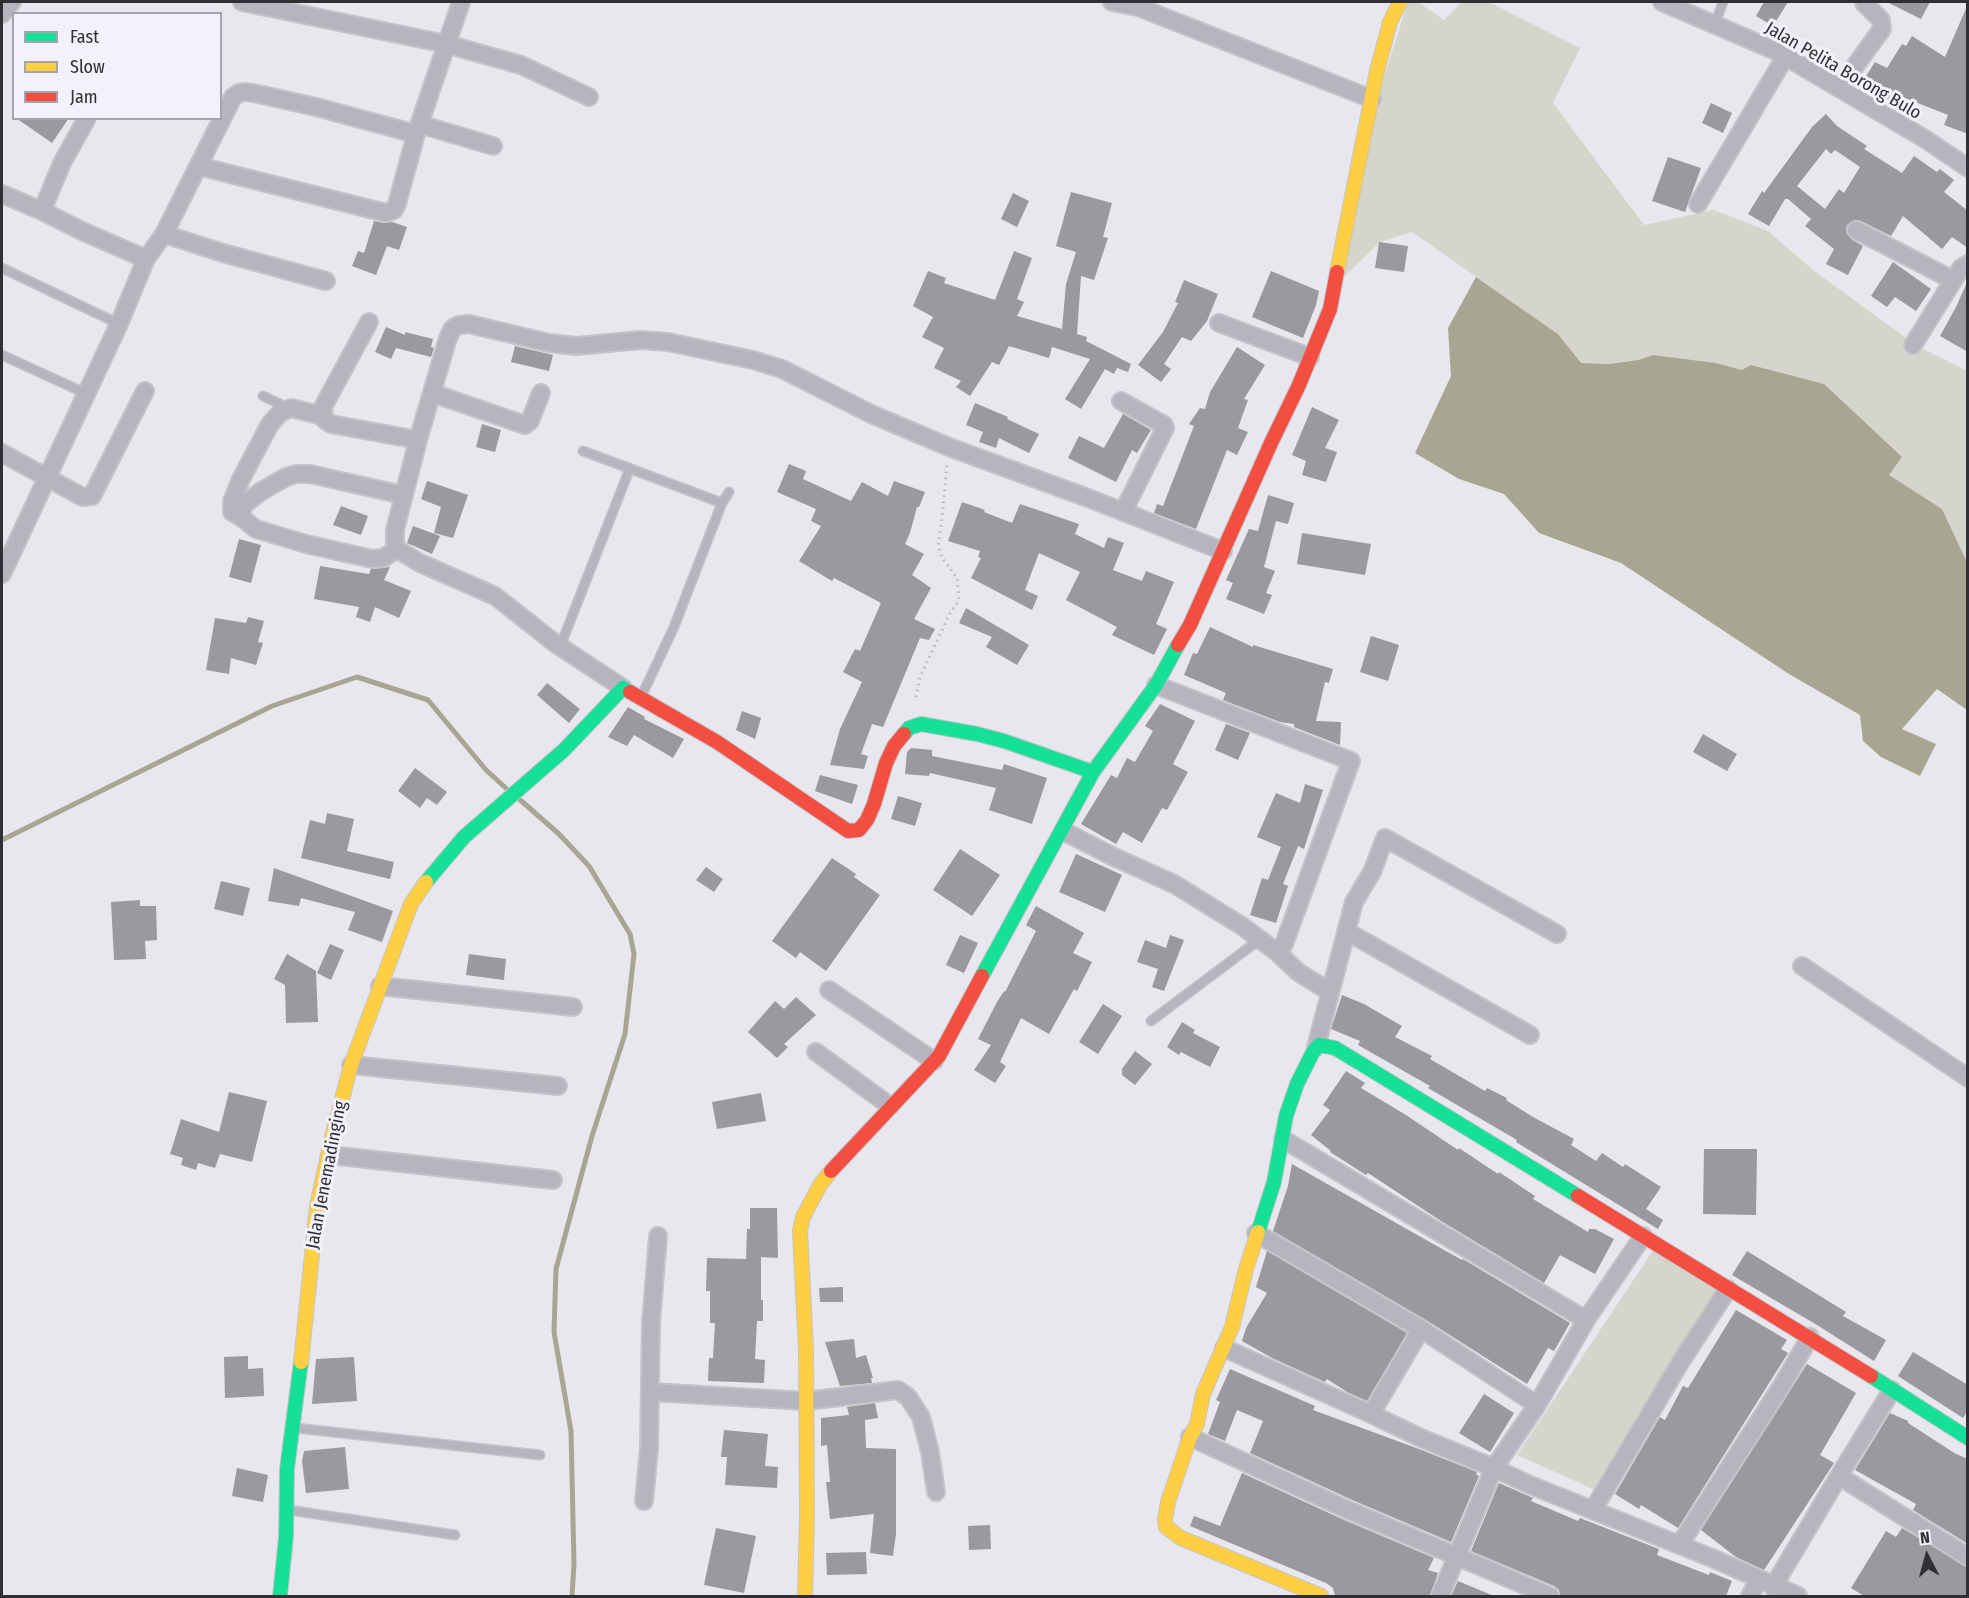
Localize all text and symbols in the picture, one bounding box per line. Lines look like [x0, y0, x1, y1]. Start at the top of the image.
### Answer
legend [12, 12, 222, 120]
street label: Jalan Pelita Borong Bulo [1761, 17, 1925, 125]
text: Fast [70, 26, 99, 48]
text: Slow [70, 56, 105, 78]
text: Jam [70, 86, 98, 108]
street label: Jalan Jenemadinging [302, 1099, 352, 1251]
north arrow [1897, 1526, 1957, 1586]
text: N [1919, 1528, 1931, 1548]

